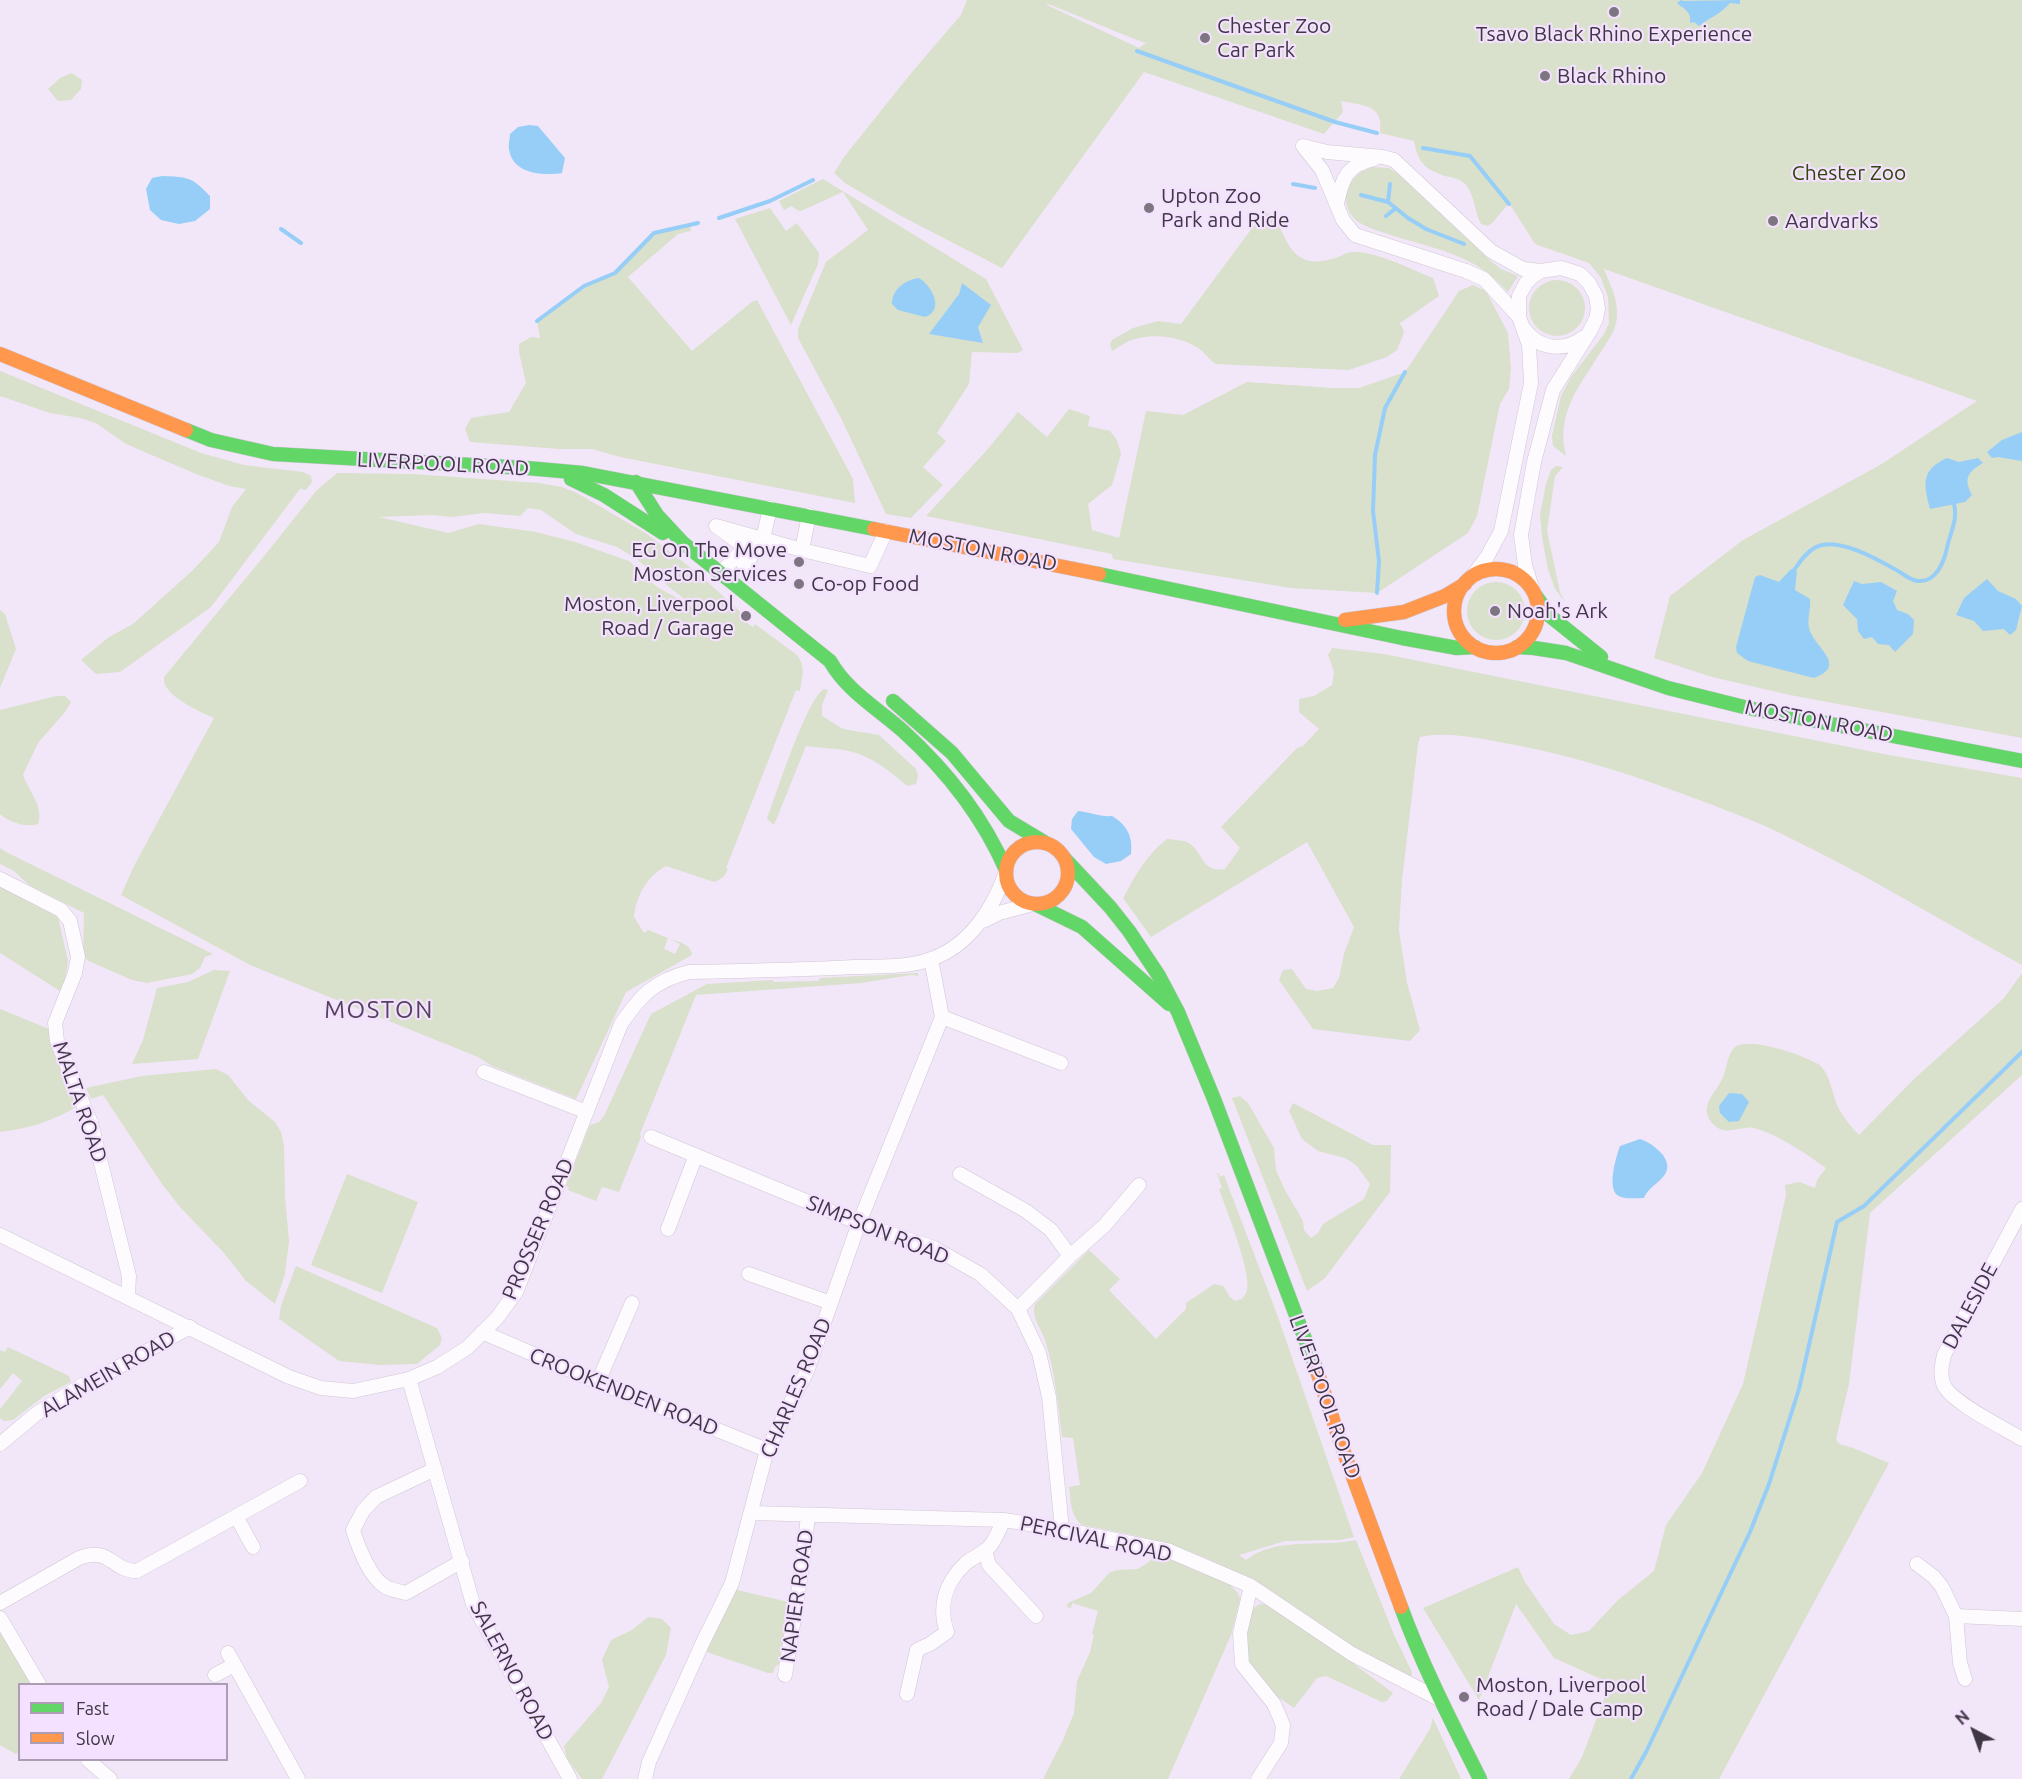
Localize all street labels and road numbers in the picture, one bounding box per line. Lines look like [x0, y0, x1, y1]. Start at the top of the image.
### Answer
street label: LIVERPOOL ROAD [356, 447, 530, 481]
street label: MOSTON ROAD [907, 523, 1059, 577]
street label: MOSTON ROAD [1743, 694, 1895, 748]
street label: MALTA ROAD [47, 1038, 113, 1166]
street label: PROSSER ROAD [497, 1154, 579, 1304]
street label: SIMPSON ROAD [803, 1190, 953, 1270]
street label: DALESIDE [1937, 1259, 2003, 1353]
street label: LIVERPOOL ROAD [1284, 1312, 1366, 1482]
street label: CHARLES ROAD [755, 1314, 837, 1462]
street label: ALAMEIN ROAD [36, 1325, 180, 1423]
street label: CROOKENDEN ROAD [526, 1342, 722, 1442]
street label: PERCIVAL ROAD [1018, 1511, 1174, 1567]
street label: NAPIER ROAD [775, 1528, 819, 1664]
street label: SALERNO ROAD [465, 1597, 559, 1745]

